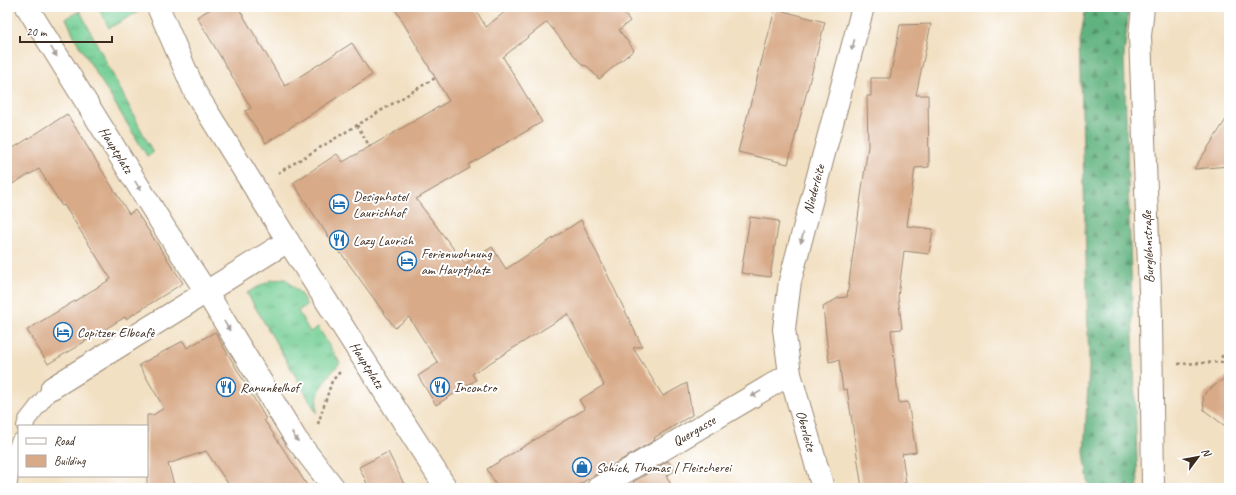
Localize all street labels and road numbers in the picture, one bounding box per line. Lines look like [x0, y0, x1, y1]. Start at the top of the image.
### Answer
street label: Hauptplatz [95, 124, 138, 178]
street label: Niederleite [799, 161, 829, 215]
street label: Burglehnstraße [1138, 209, 1158, 284]
street label: Hauptplatz [346, 339, 389, 393]
street label: Oberleite [792, 409, 820, 455]
street label: Quergasse [670, 411, 720, 450]

